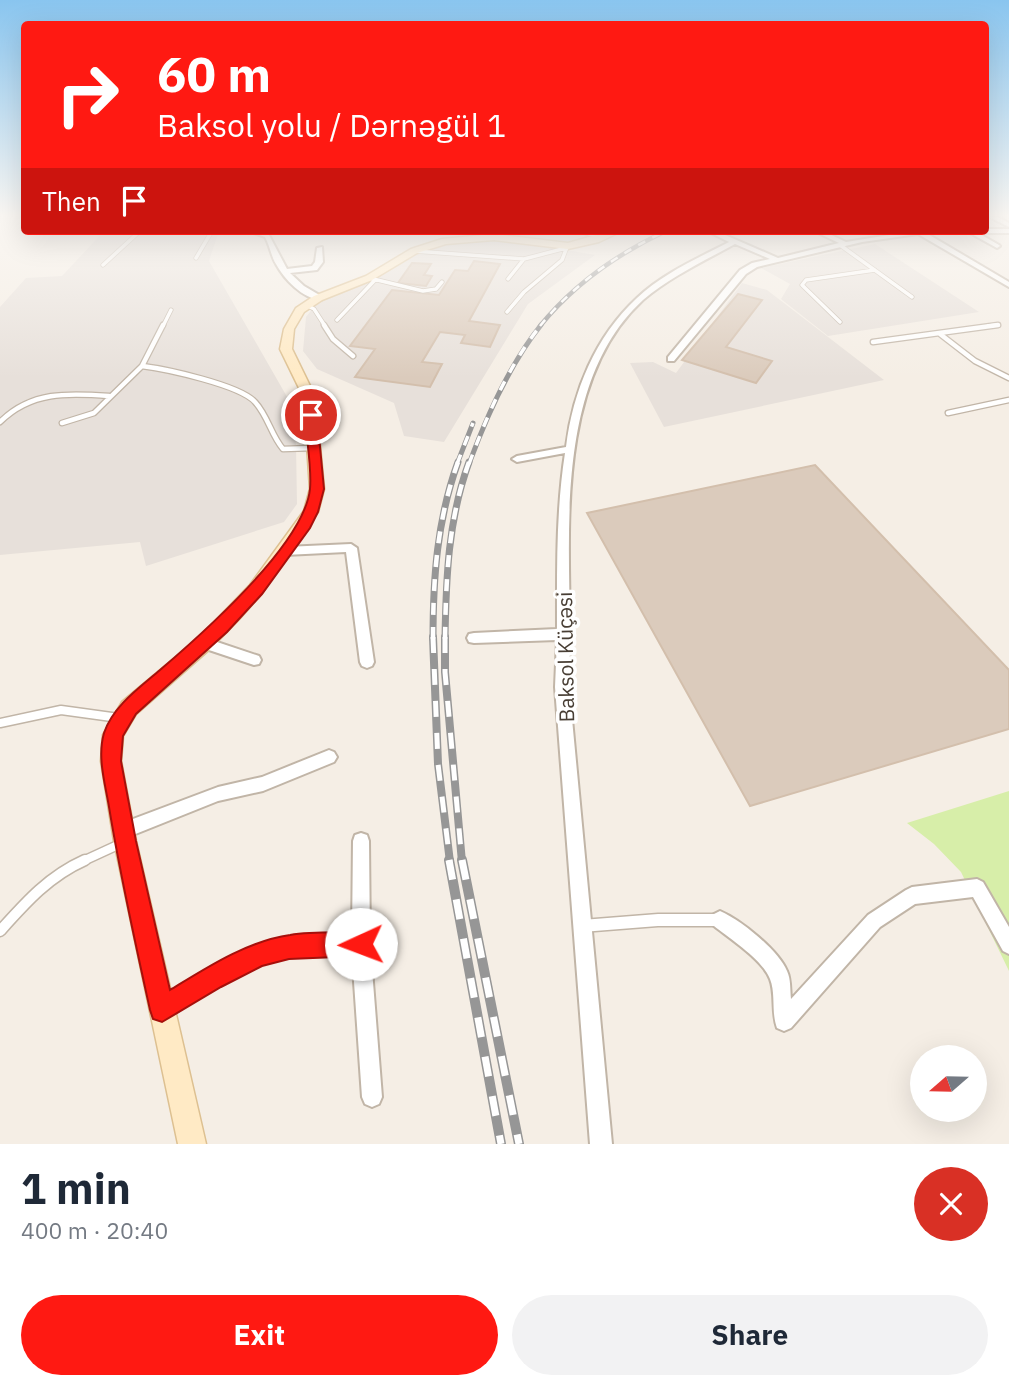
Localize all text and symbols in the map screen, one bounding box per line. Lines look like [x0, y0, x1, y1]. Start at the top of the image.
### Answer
text: 60 m [157, 42, 271, 105]
icon: right [42, 49, 133, 140]
text: Baksol yolu / Dərnəgül 1 [157, 104, 506, 146]
icon: arrive [115, 182, 153, 220]
text: Then [42, 184, 101, 218]
pin [281, 385, 341, 445]
icon: arrive [292, 396, 330, 434]
street label: Baksol Küçəsi [550, 591, 580, 723]
position arrow [324, 907, 398, 981]
north arrow [910, 1045, 987, 1122]
map controls [910, 1045, 987, 1122]
text: 1 min [21, 1161, 131, 1216]
button: close [914, 1167, 988, 1241]
text: 400 m · 20:40 [21, 1215, 168, 1245]
button: Exit [21, 1295, 498, 1375]
button: Share [512, 1295, 988, 1375]

